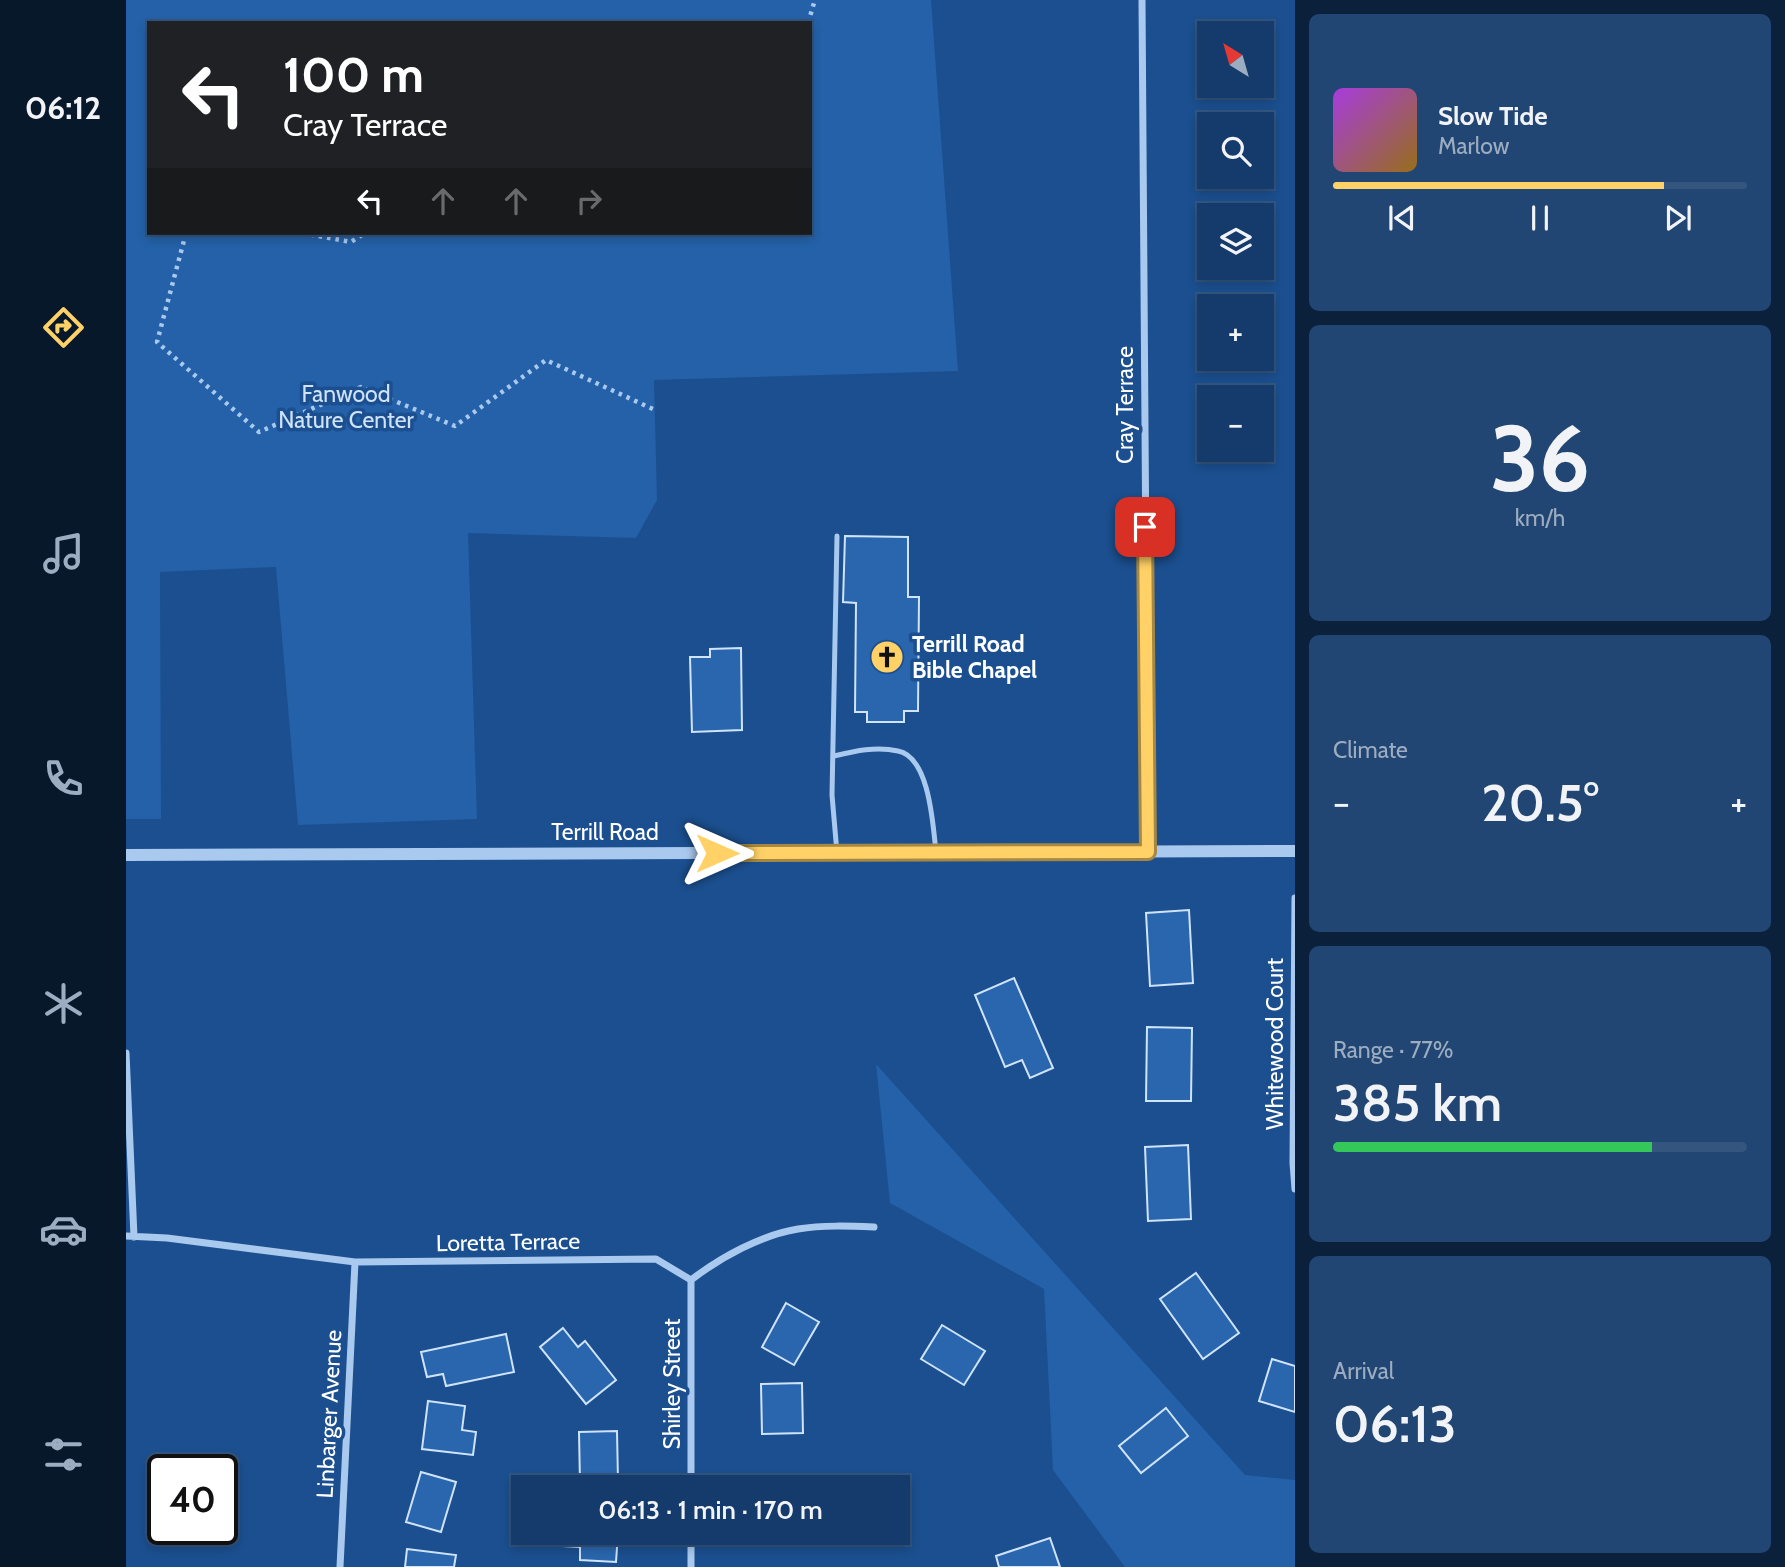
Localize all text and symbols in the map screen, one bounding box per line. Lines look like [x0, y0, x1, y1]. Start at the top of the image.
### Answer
north arrow [1197, 21, 1274, 98]
map controls [1197, 21, 1274, 462]
text: 100 m [283, 45, 424, 104]
icon: left [168, 49, 259, 140]
text: 06:12 [25, 88, 101, 127]
text: Slow Tide [1438, 100, 1548, 132]
text: Cray Terrace [283, 105, 447, 144]
button: search [1197, 112, 1274, 189]
text: Marlow [1438, 132, 1509, 160]
icon: left [351, 182, 389, 220]
icon: ahead [424, 182, 462, 220]
icon: ahead [497, 182, 535, 220]
icon: right [570, 182, 608, 220]
icon: previous [1383, 199, 1421, 237]
icon: pause [1521, 199, 1559, 237]
icon: next [1659, 199, 1697, 237]
button: layers [1197, 203, 1274, 280]
button: + [1197, 294, 1274, 371]
icon: directions [39, 303, 88, 352]
street label: Cray Terrace [1111, 346, 1139, 464]
park label: Fanwood Nature Center [278, 380, 414, 434]
button: − [1197, 385, 1274, 462]
text: 36 [1490, 403, 1590, 514]
pin [1115, 497, 1175, 557]
text: km/h [1515, 504, 1565, 532]
icon: arrive [1126, 508, 1164, 546]
icon: music [39, 529, 88, 578]
place label: Terrill Road Bible Chapel [912, 630, 1037, 684]
church icon: Terrill Road Bible Chapel [868, 638, 906, 676]
text: Climate [1333, 736, 1408, 764]
icon: phone [39, 754, 88, 803]
text: 20.5° [1481, 771, 1599, 834]
text: − [1333, 779, 1350, 826]
text: + [1730, 779, 1747, 826]
position arrow [680, 816, 754, 890]
street label: Terrill Road [551, 818, 659, 846]
street label: Whitewood Court [1261, 958, 1289, 1130]
icon: climate [39, 979, 88, 1028]
text: Range · 77% [1333, 1036, 1454, 1064]
text: 385 km [1333, 1071, 1502, 1134]
icon: car [39, 1205, 88, 1254]
street label: Loretta Terrace [436, 1227, 581, 1257]
street label: Shirley Street [658, 1318, 686, 1449]
street label: Linbarger Avenue [311, 1329, 347, 1499]
text: Arrival [1333, 1357, 1394, 1385]
text: 06:13 [1333, 1392, 1457, 1455]
icon: filters [39, 1430, 88, 1479]
speed limit sign: 40 [147, 1454, 238, 1545]
text: 06:13 · 1 min · 170 m [598, 1494, 823, 1526]

